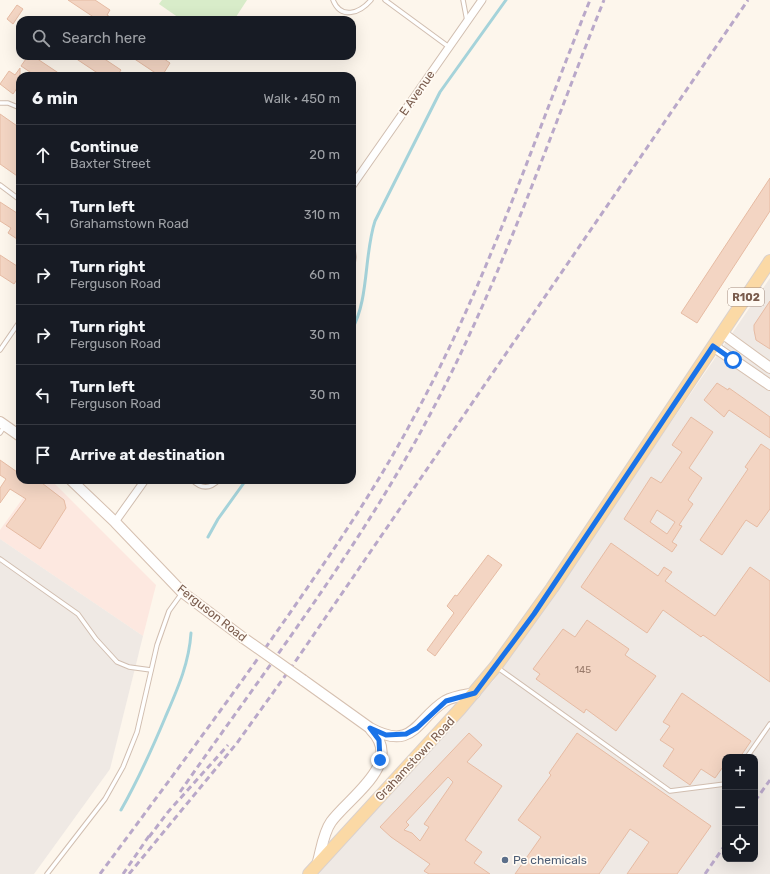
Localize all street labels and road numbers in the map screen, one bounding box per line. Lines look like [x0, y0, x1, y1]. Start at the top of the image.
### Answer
street label: E Avenue [396, 67, 438, 118]
road number: R102 [728, 288, 764, 306]
street label: Ferguson Road [175, 582, 249, 644]
street label: Grahamstown Road [372, 714, 458, 804]

